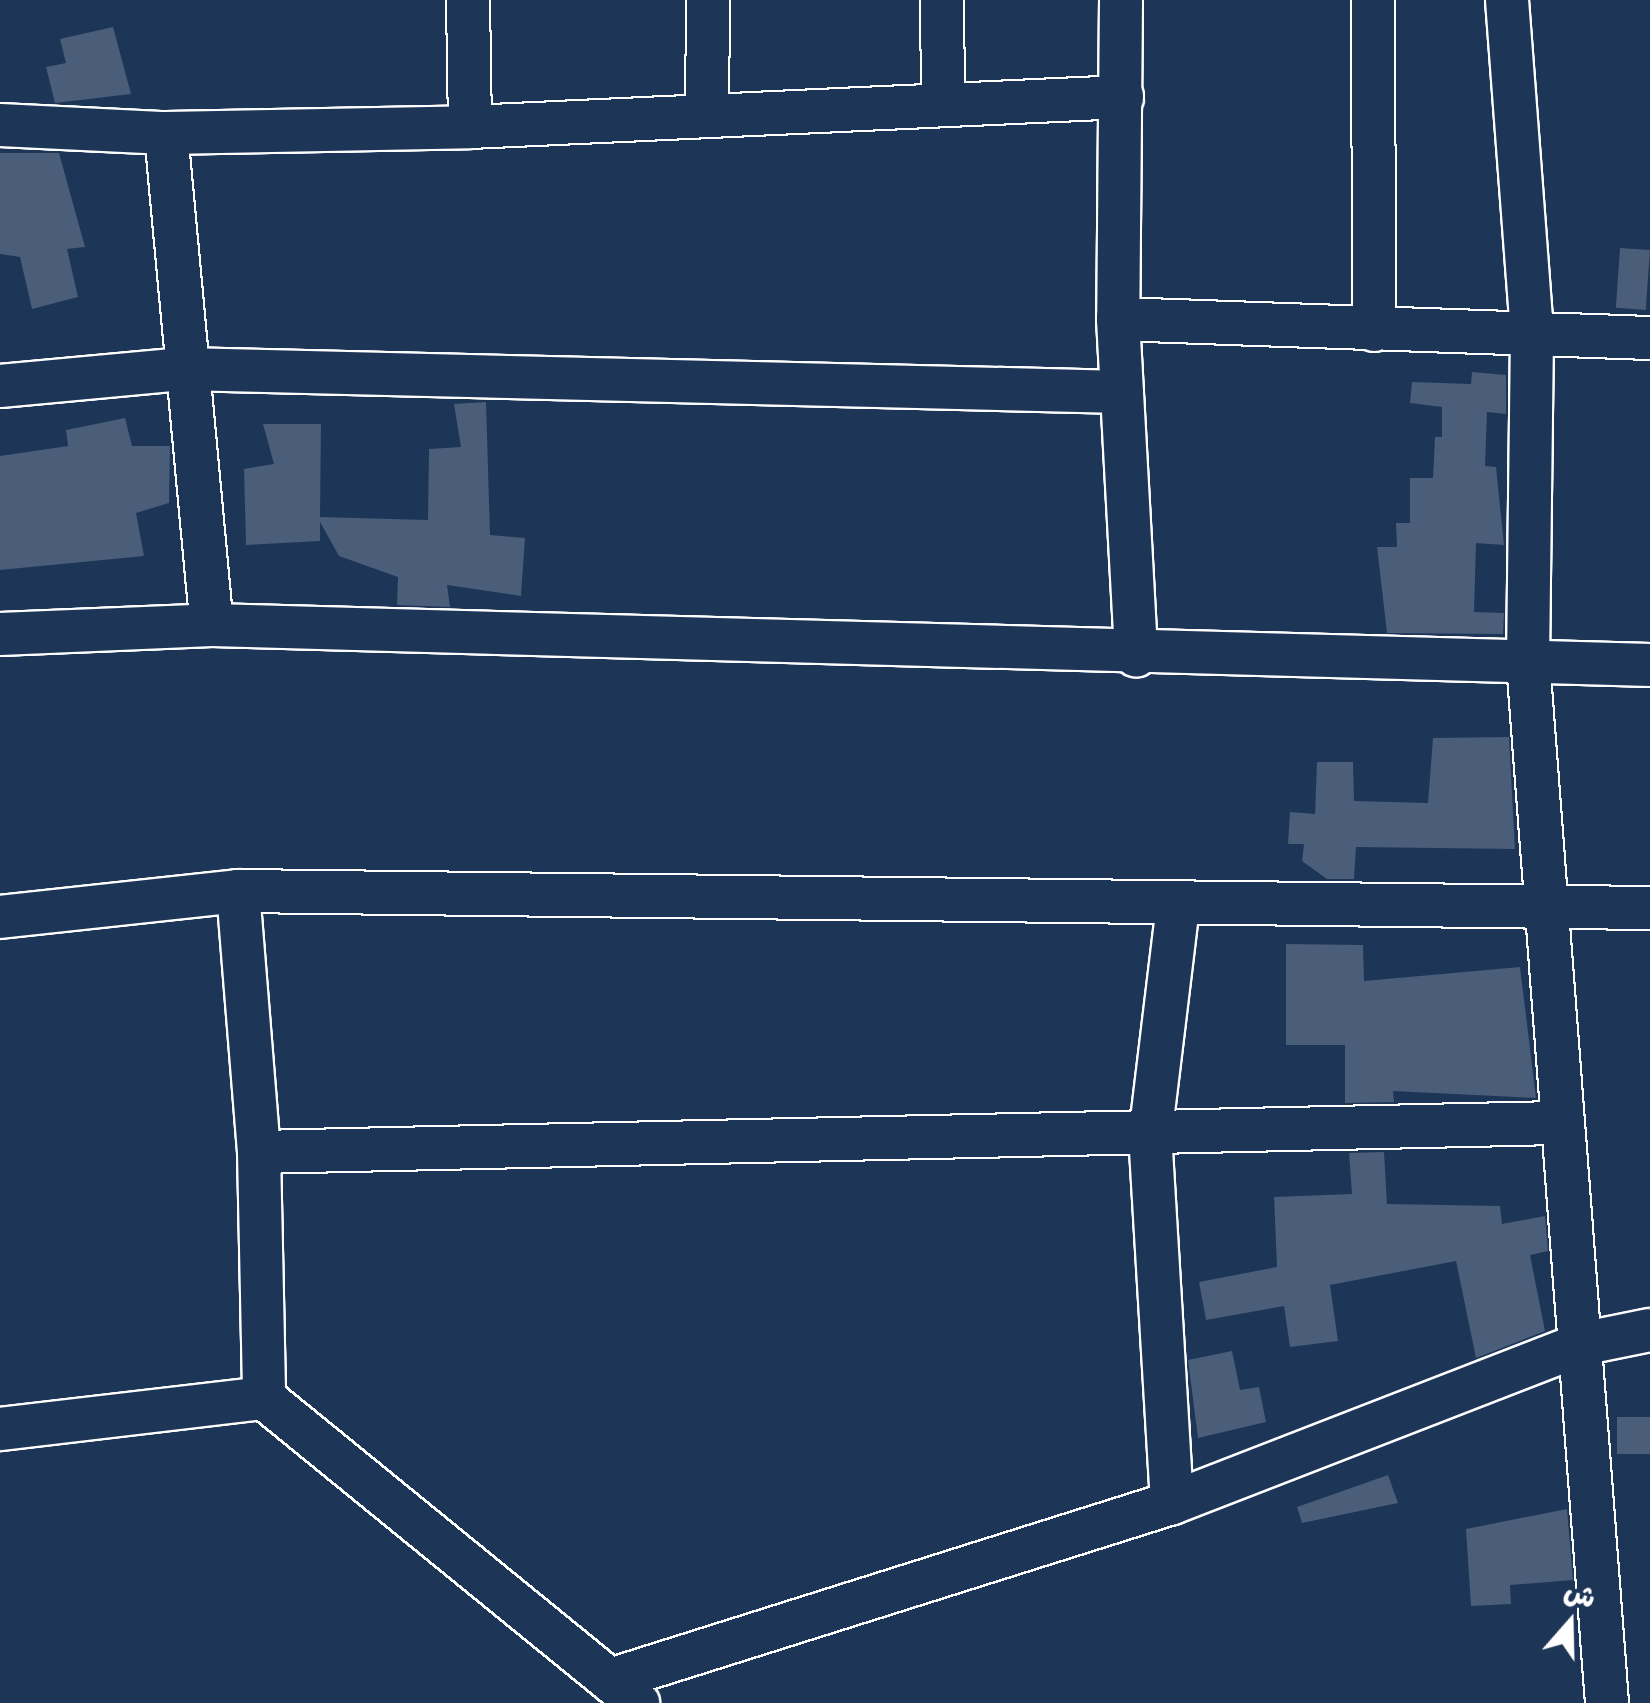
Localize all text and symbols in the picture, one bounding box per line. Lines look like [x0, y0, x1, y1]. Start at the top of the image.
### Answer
text: ش [1558, 1566, 1603, 1623]
north arrow [1520, 1573, 1620, 1673]

